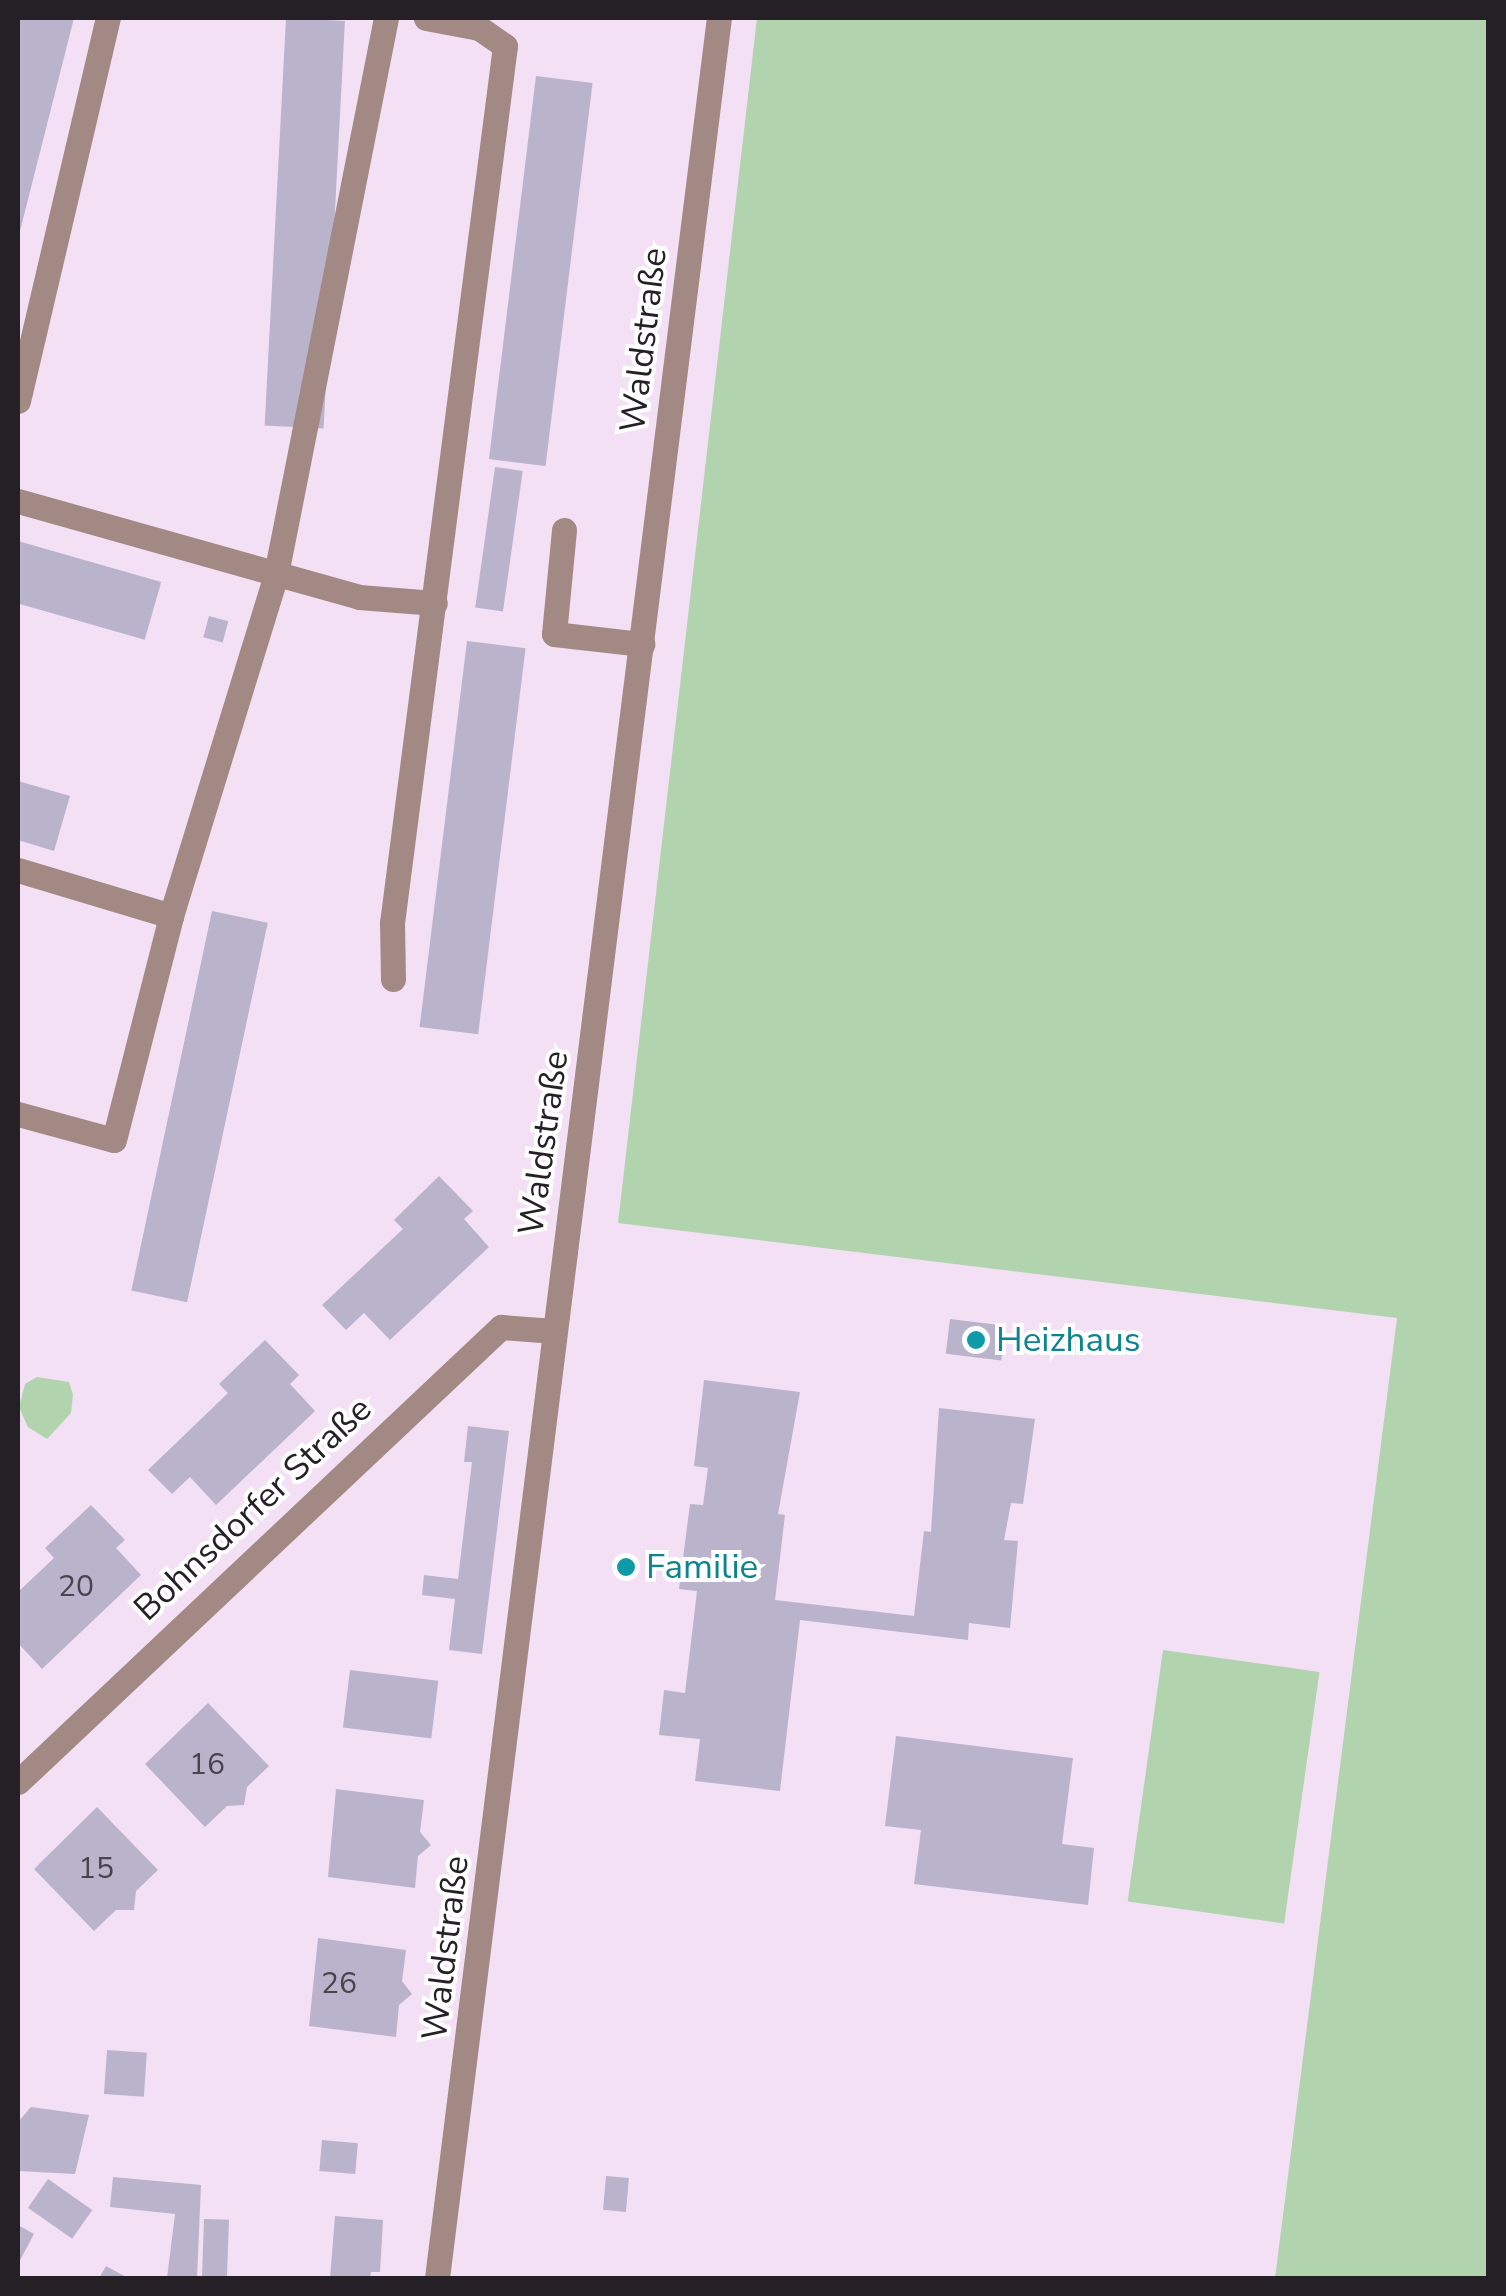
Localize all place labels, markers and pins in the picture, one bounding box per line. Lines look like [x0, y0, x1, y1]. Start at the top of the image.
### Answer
place label: Heizhaus [996, 1319, 1140, 1361]
marker: Heizhaus [965, 1329, 987, 1351]
place label: Familie [646, 1546, 758, 1588]
marker: Familie [615, 1556, 637, 1578]

